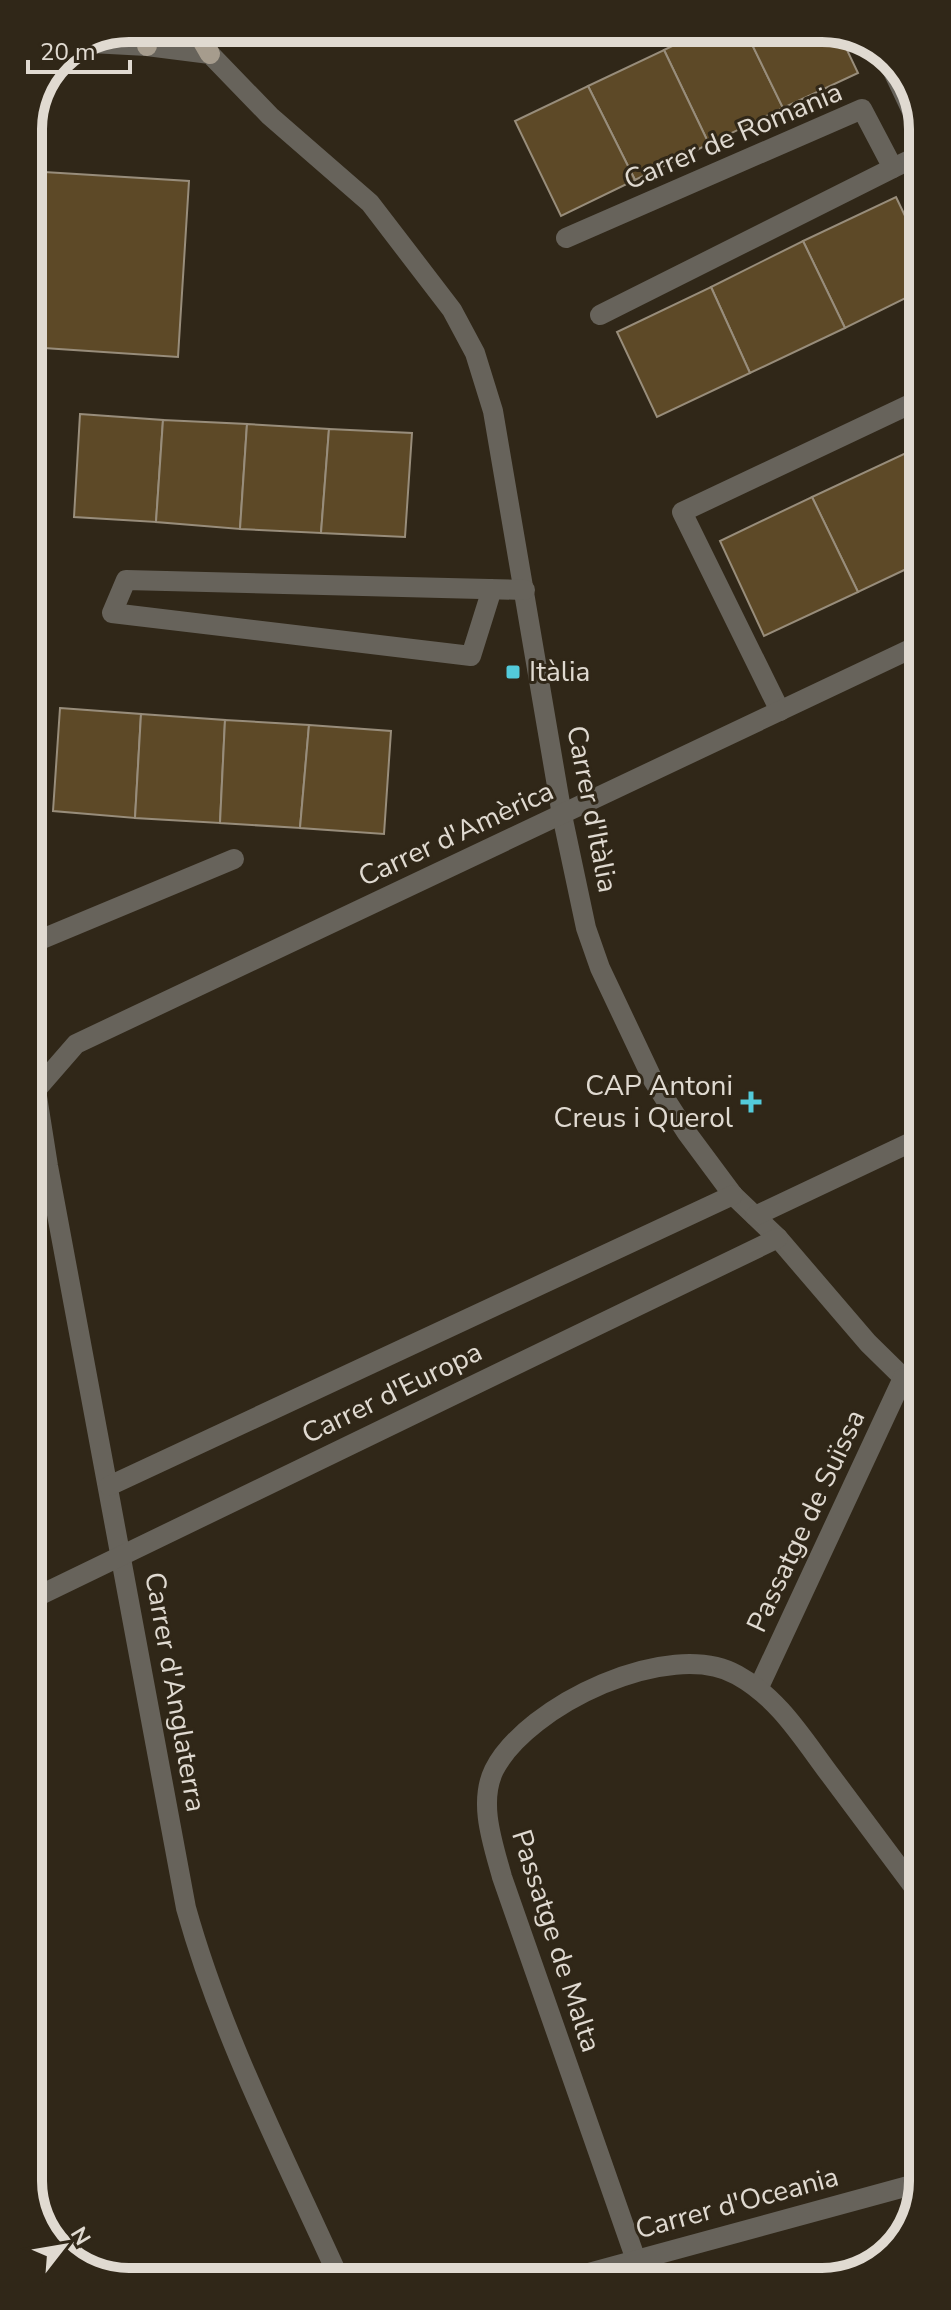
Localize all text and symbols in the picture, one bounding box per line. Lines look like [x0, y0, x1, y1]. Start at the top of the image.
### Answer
scale bar [28, 24, 130, 74]
text: 20 m [40, 36, 96, 68]
street label: Carrer de Romania [618, 73, 848, 199]
place label: Itàlia [529, 653, 590, 691]
marker: Itàlia [504, 663, 522, 681]
street label: Carrer d'Itàlia [557, 722, 627, 896]
street label: Carrer d'Amèrica [352, 772, 560, 896]
place label: CAP Antoni Creus i Querol [554, 1067, 734, 1137]
marker: CAP Antoni Creus i Querol [740, 1091, 762, 1113]
street label: Carrer d'Europa [295, 1333, 489, 1453]
street label: Passatge de Suïssa [738, 1404, 874, 1638]
street label: Carrer d'Anglaterra [135, 1569, 215, 1815]
street label: Passatge de Malta [502, 1825, 610, 2057]
street label: Carrer d'Oceania [631, 2158, 843, 2248]
north arrow [24, 2206, 104, 2286]
text: N [63, 2221, 97, 2251]

